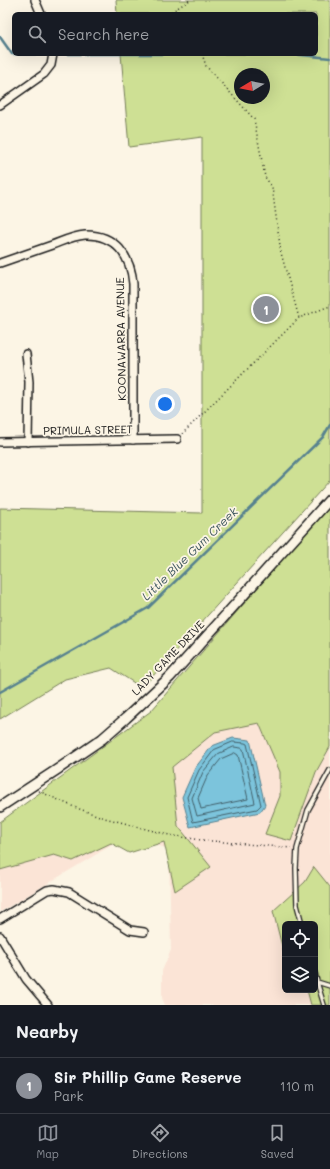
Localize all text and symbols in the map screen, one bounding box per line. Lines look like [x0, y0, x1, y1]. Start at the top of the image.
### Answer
search box [12, 12, 318, 56]
icon: search [26, 23, 48, 45]
text: Search here [58, 24, 149, 44]
north arrow [234, 68, 270, 104]
street label: KOONAWARRA AVENUE [112, 277, 129, 401]
pin: 1 [253, 294, 279, 324]
your location [155, 394, 175, 414]
street label: PRIMULA STREET [43, 421, 133, 438]
water label: Little Blue Gum Creek [138, 503, 241, 603]
street label: LADY GAME DRIVE [128, 617, 207, 698]
map controls [282, 921, 318, 993]
button: locate [282, 921, 318, 957]
button: layers [282, 957, 318, 993]
text: Nearby [16, 1020, 78, 1042]
text: Sir Phillip Game Reserve [54, 1067, 241, 1087]
text: 1 [26, 1077, 32, 1094]
text: 110 m [280, 1077, 314, 1094]
text: Park [54, 1087, 83, 1104]
tab: Map [37, 1122, 59, 1161]
tab: Directions [132, 1122, 188, 1161]
tab: Saved [261, 1122, 293, 1161]

